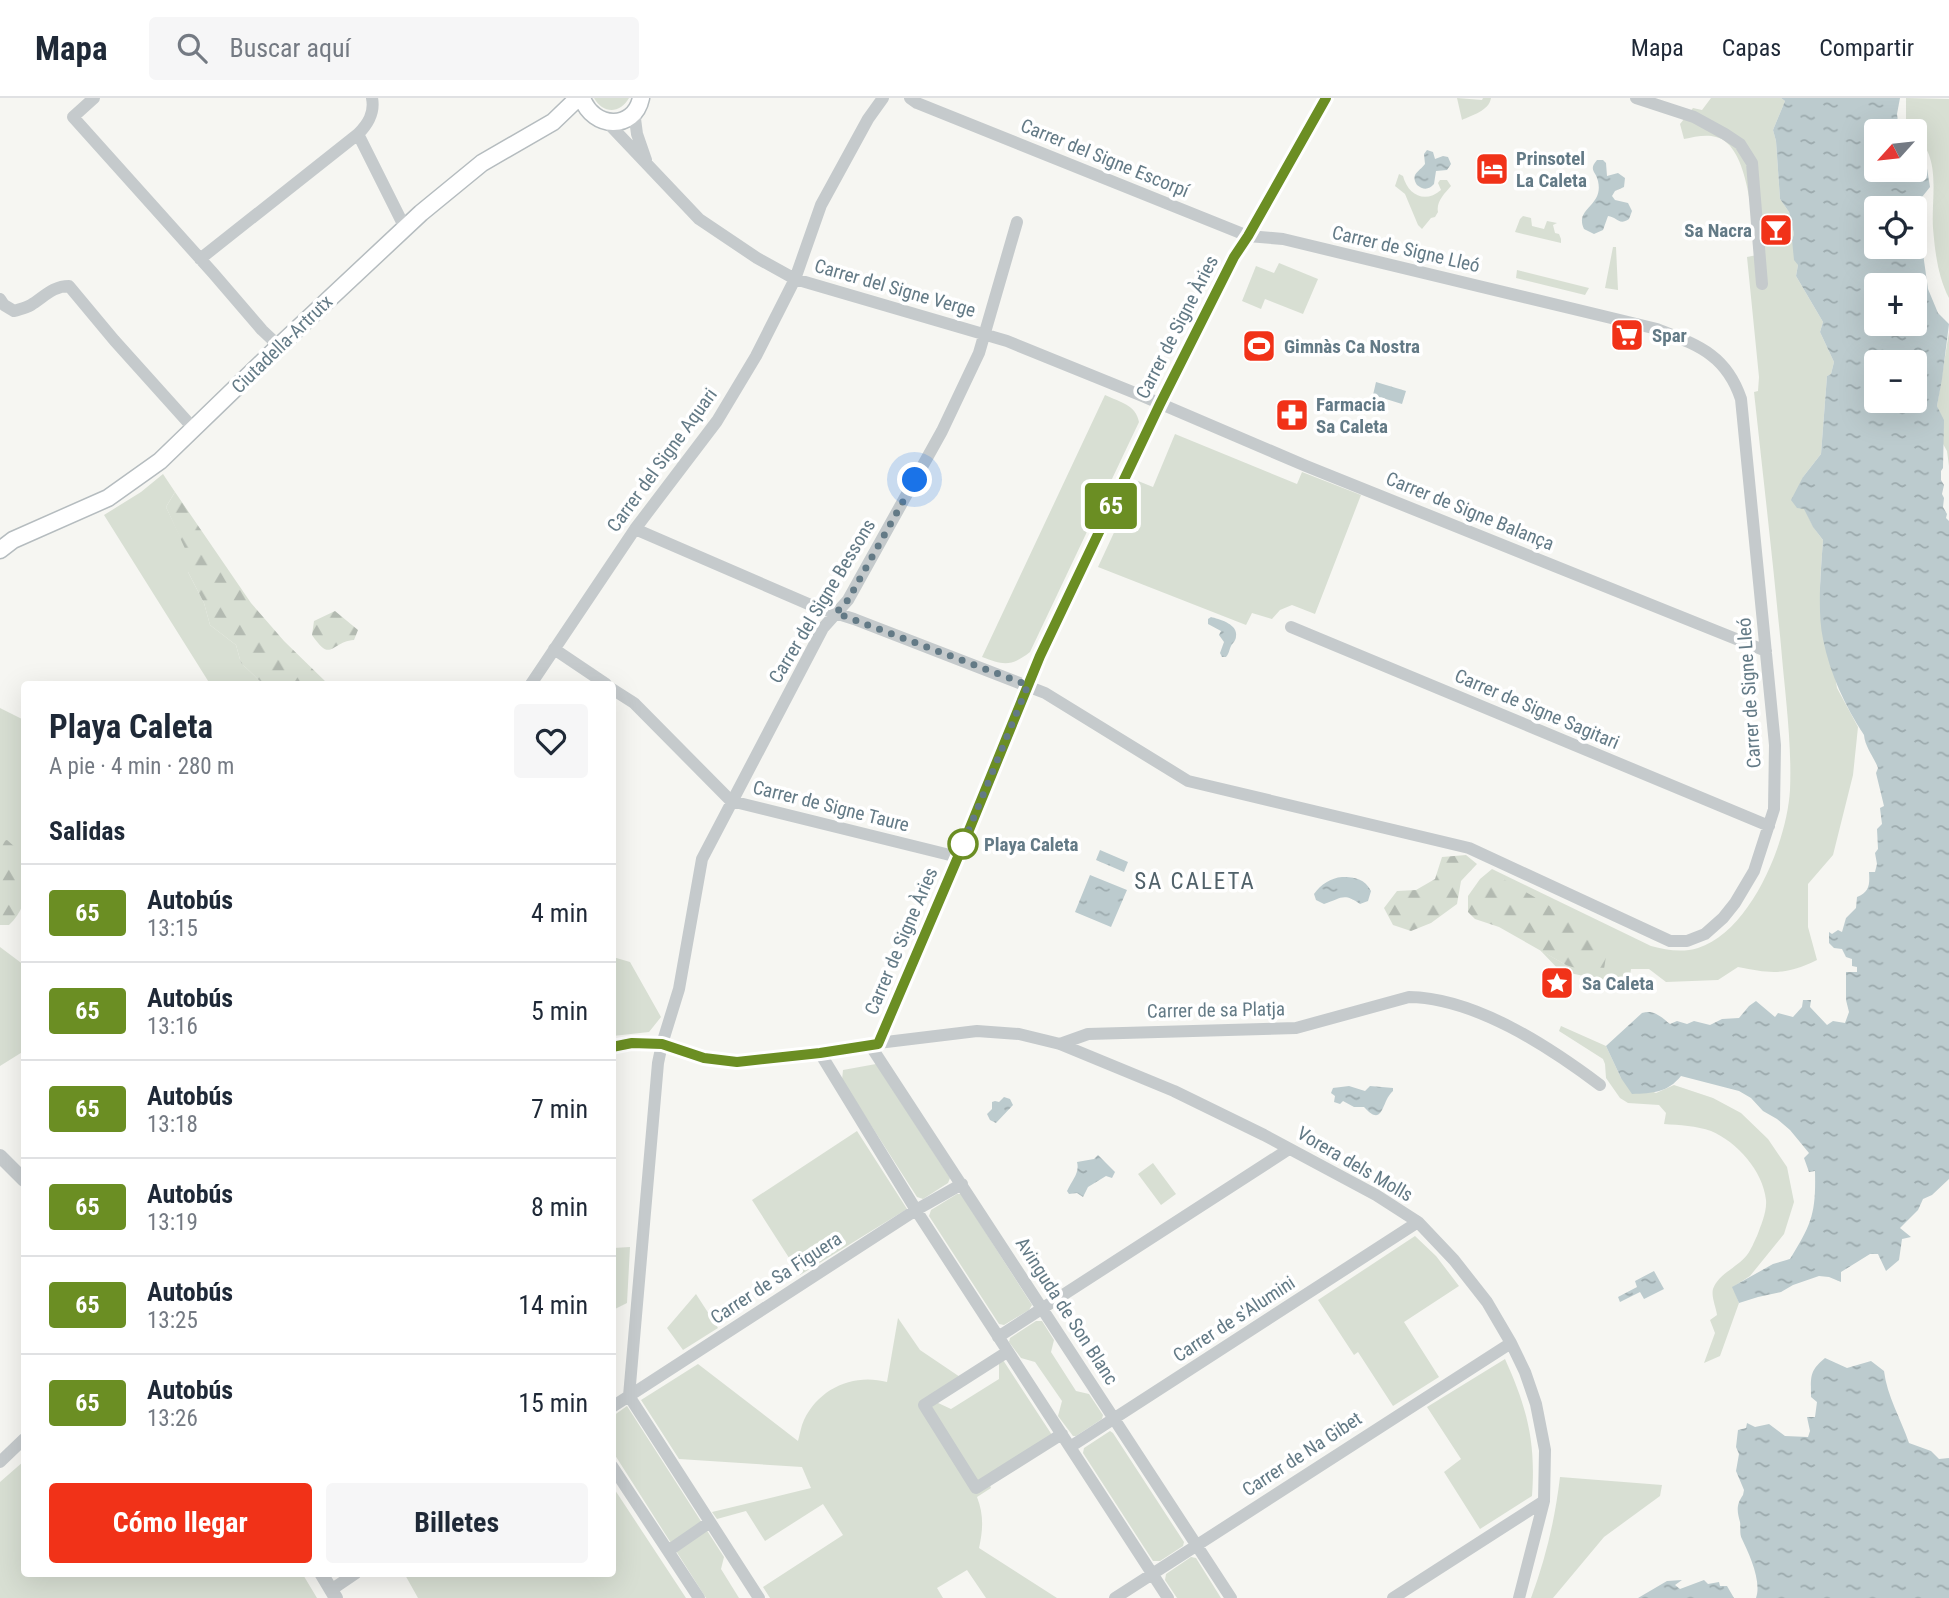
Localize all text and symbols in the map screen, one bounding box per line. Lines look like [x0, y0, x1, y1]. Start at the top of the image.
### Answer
search box [149, 17, 639, 80]
text: Mapa [35, 29, 107, 68]
icon: search [173, 29, 211, 67]
text: Buscar aquí [229, 33, 351, 63]
text: Mapa [1631, 34, 1684, 62]
text: Capas [1722, 34, 1781, 62]
text: Compartir [1819, 34, 1914, 62]
street label: Carrer del Signe Escorpí [1017, 114, 1194, 203]
north arrow [1864, 119, 1927, 182]
map controls [1864, 119, 1927, 413]
place label: Prinsotel La Caleta [1516, 147, 1587, 192]
hotel icon: Prinsotel La Caleta [1473, 150, 1511, 188]
button: locate [1864, 196, 1927, 259]
bar icon: Sa Nacra [1757, 211, 1795, 249]
place label: Sa Nacra [1684, 219, 1752, 242]
street label: Carrer de Signe Lleó [1330, 221, 1482, 277]
street label: Carrer de Signe Àries [1131, 251, 1223, 403]
street label: Carrer del Signe Verge [812, 254, 978, 322]
button: + [1864, 273, 1927, 336]
street label: Ciutadella-Artrutx [227, 290, 337, 398]
supermarket icon: Spar [1608, 316, 1646, 354]
place label: Spar [1652, 324, 1687, 347]
sports icon: Gimnàs Ca Nostra [1240, 327, 1278, 365]
place label: Gimnàs Ca Nostra [1284, 335, 1420, 358]
button: − [1864, 350, 1927, 413]
street label: Carrer del Signe Aquari [602, 384, 722, 536]
place label: Farmacia Sa Caleta [1316, 393, 1388, 438]
pharmacy icon: Farmacia Sa Caleta [1273, 396, 1311, 434]
your location [897, 462, 932, 497]
street label: Carrer de Signe Balança [1383, 467, 1557, 555]
line badge: 65 [1080, 483, 1142, 529]
text: 65 [1099, 492, 1123, 520]
street label: Carrer del Signe Bessons [764, 515, 880, 687]
street label: Carrer de Signe Lleó [1732, 617, 1766, 769]
street label: Carrer de Signe Sagitari [1451, 664, 1623, 754]
button: heart [514, 704, 588, 778]
text: Playa Caleta [49, 707, 213, 746]
text: A pie · 4 min · 280 m [49, 753, 234, 780]
street label: Carrer de Signe Taure [750, 775, 912, 837]
text: Salidas [49, 816, 125, 846]
marker: Playa Caleta [948, 829, 978, 859]
place label: Playa Caleta [984, 833, 1079, 856]
street label: Carrer de Signe Àries [860, 864, 942, 1018]
district label: SA CALETA [1134, 868, 1256, 895]
text: Autobús [147, 885, 233, 915]
text: 4 min [531, 898, 588, 928]
text: 65 [75, 899, 100, 927]
text: 13:15 [147, 915, 198, 942]
place icon: Sa Caleta [1538, 964, 1576, 1002]
place label: Sa Caleta [1582, 972, 1654, 995]
text: Autobús [147, 983, 233, 1013]
text: 5 min [531, 996, 588, 1026]
text: 65 [75, 997, 100, 1025]
street label: Carrer de sa Platja [1147, 997, 1285, 1023]
text: 13:16 [147, 1013, 198, 1040]
text: Autobús [147, 1081, 233, 1111]
text: 7 min [531, 1094, 588, 1124]
text: 65 [75, 1095, 100, 1123]
text: 13:18 [147, 1111, 198, 1138]
street label: Vorera dels Molls [1293, 1122, 1417, 1206]
text: Autobús [147, 1179, 233, 1209]
text: 8 min [531, 1192, 588, 1222]
text: 65 [75, 1193, 100, 1221]
text: 13:19 [147, 1209, 198, 1236]
street label: Carrer de Sa Figuera [706, 1227, 846, 1329]
street label: Avinguda de Son Blanc [1011, 1233, 1123, 1389]
street label: Carrer de s'Alumini [1169, 1271, 1299, 1367]
text: Autobús [147, 1277, 233, 1307]
text: 14 min [518, 1290, 588, 1320]
text: 65 [75, 1291, 100, 1319]
text: 13:25 [147, 1307, 198, 1334]
text: Autobús [147, 1375, 233, 1405]
text: 15 min [518, 1388, 588, 1418]
text: 65 [75, 1389, 100, 1417]
text: 13:26 [147, 1405, 198, 1432]
street label: Carrer de Na Gibet [1238, 1407, 1366, 1501]
button: Cómo llegar [49, 1483, 312, 1563]
button: Billetes [326, 1483, 588, 1563]

